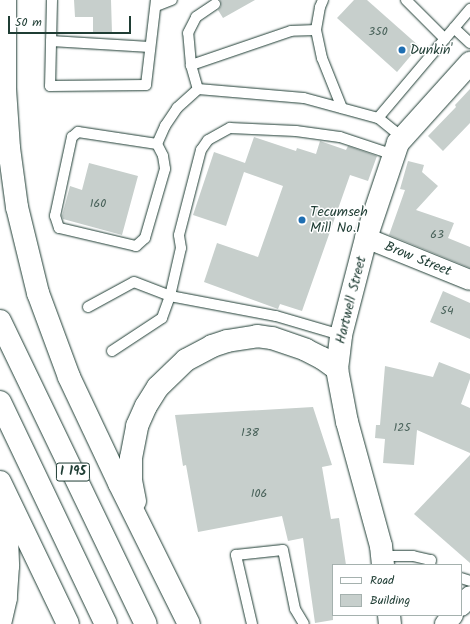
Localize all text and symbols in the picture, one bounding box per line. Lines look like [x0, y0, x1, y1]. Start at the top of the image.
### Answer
scale bar [10, 8, 133, 34]
text: 50 m [15, 13, 42, 32]
house number: 350 [368, 25, 388, 39]
place label: Dunkin' [410, 42, 453, 58]
marker: Dunkin' [397, 45, 407, 55]
house number: 160 [90, 197, 106, 211]
place label: Tecumseh Mill No.1 [310, 204, 368, 236]
marker: Tecumseh Mill No.1 [297, 215, 307, 225]
house number: 63 [430, 228, 444, 242]
street label: Brow Street [382, 238, 454, 280]
street label: Hartwell Street [332, 254, 370, 346]
house number: 54 [440, 304, 454, 318]
house number: 125 [393, 421, 411, 435]
house number: 138 [241, 426, 259, 440]
road number: I 195 [55, 461, 91, 483]
house number: 106 [251, 487, 267, 501]
legend [332, 564, 462, 616]
text: Road [370, 571, 394, 590]
text: Building [370, 591, 410, 610]

